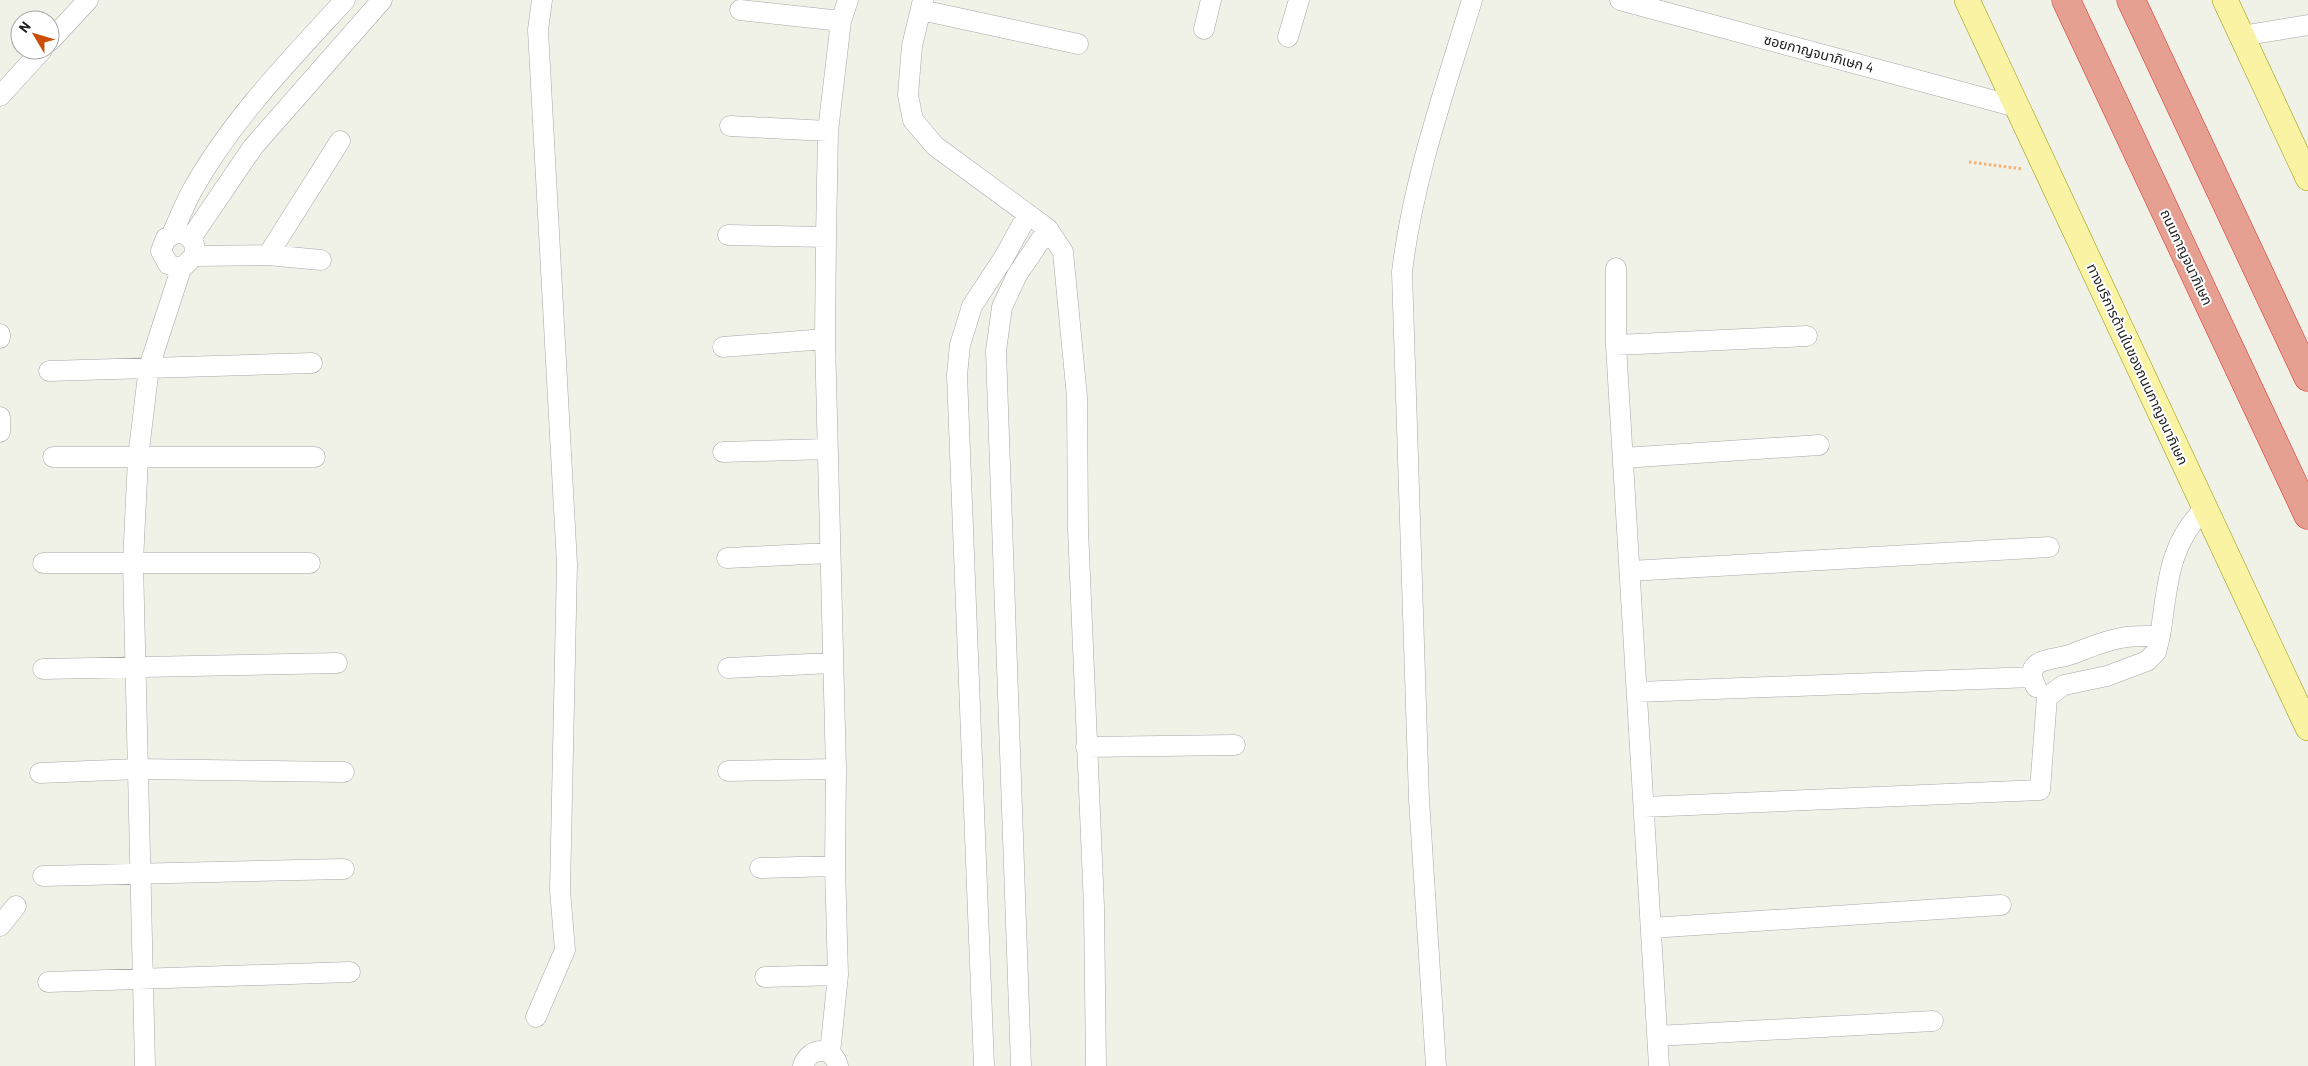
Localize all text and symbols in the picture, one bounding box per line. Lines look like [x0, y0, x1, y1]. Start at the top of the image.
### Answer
north arrow [10, 10, 60, 60]
text: N [15, 18, 34, 36]
street label: ซอยกาญจนาภิเษก 4 [1762, 30, 1876, 76]
street label: ถนนกาญจนาภิเษก [2157, 206, 2217, 308]
street label: ทางบริการด้านในของถนนกาญจนาภิเษก [2084, 260, 2192, 468]

